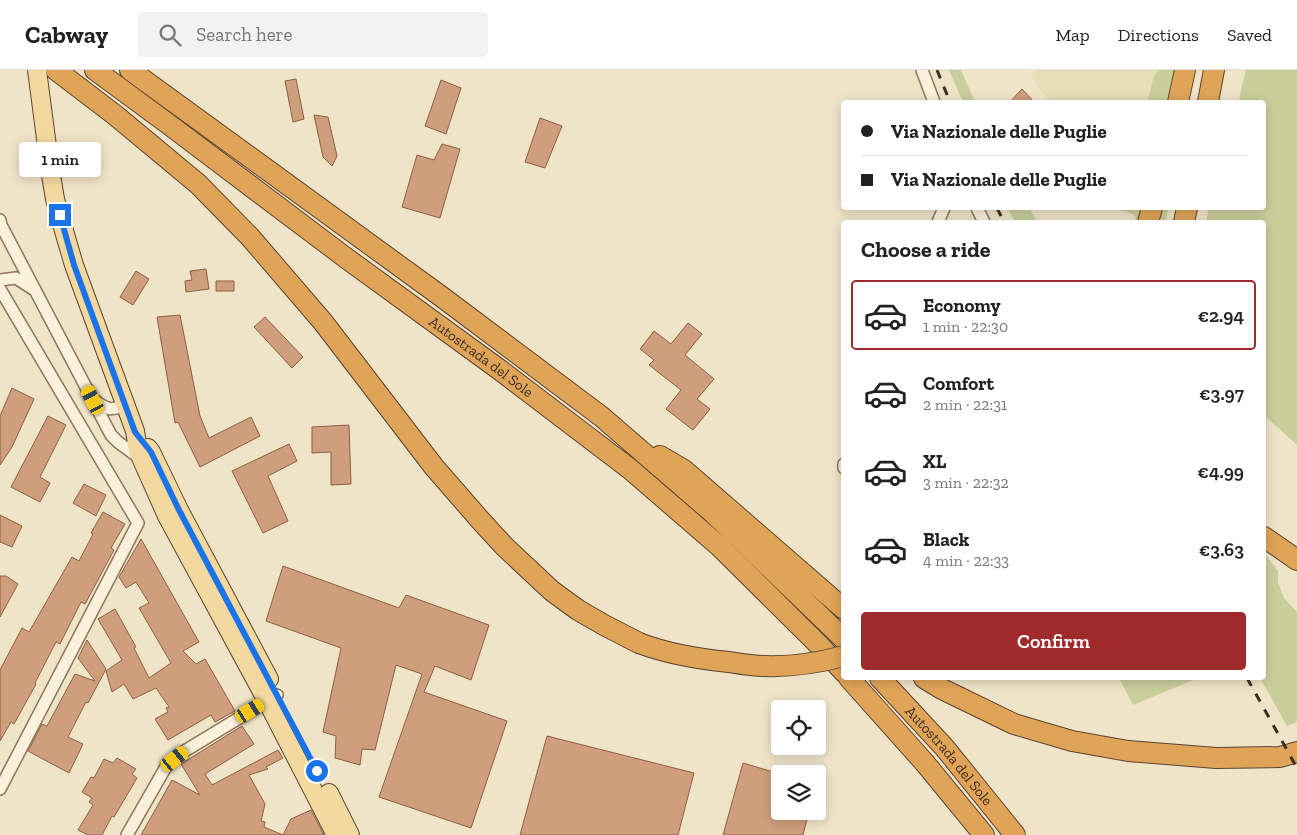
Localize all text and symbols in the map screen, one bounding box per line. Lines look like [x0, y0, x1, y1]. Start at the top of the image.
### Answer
search box [138, 12, 488, 57]
text: Cabway [25, 20, 108, 49]
icon: search [156, 21, 184, 49]
text: Search here [196, 23, 292, 46]
text: Map [1055, 24, 1090, 46]
text: Directions [1118, 24, 1199, 46]
text: Saved [1227, 24, 1272, 46]
text: Via Nazionale delle Puglie [891, 120, 1107, 143]
callout: 1 min [19, 142, 101, 178]
text: 1 min [41, 150, 79, 169]
text: Via Nazionale delle Puglie [891, 168, 1107, 191]
route end [49, 204, 71, 226]
text: Choose a ride [861, 236, 991, 263]
icon: car [863, 293, 908, 338]
text: Economy [923, 294, 1001, 317]
text: €2.94 [1198, 304, 1244, 327]
street label: Autostrada del Sole [425, 312, 537, 401]
text: 1 min · 22:30 [923, 317, 1008, 336]
icon: car [863, 371, 908, 416]
text: Comfort [923, 372, 994, 395]
text: €3.97 [1199, 382, 1244, 405]
car [79, 383, 106, 417]
text: 2 min · 22:31 [923, 395, 1007, 414]
icon: car [863, 449, 908, 494]
text: XL [923, 450, 946, 473]
text: €4.99 [1198, 460, 1244, 483]
text: 3 min · 22:32 [923, 473, 1009, 492]
icon: car [863, 527, 908, 572]
text: Black [923, 528, 969, 551]
text: €3.63 [1199, 538, 1244, 561]
text: 4 min · 22:33 [923, 551, 1009, 570]
button: Confirm [861, 612, 1246, 670]
car [233, 697, 266, 725]
map controls [771, 700, 826, 820]
button: locate [771, 700, 826, 755]
street label: Autostrada del Sole [902, 702, 997, 809]
car [158, 744, 191, 774]
route start [306, 760, 328, 782]
button: layers [771, 765, 826, 820]

